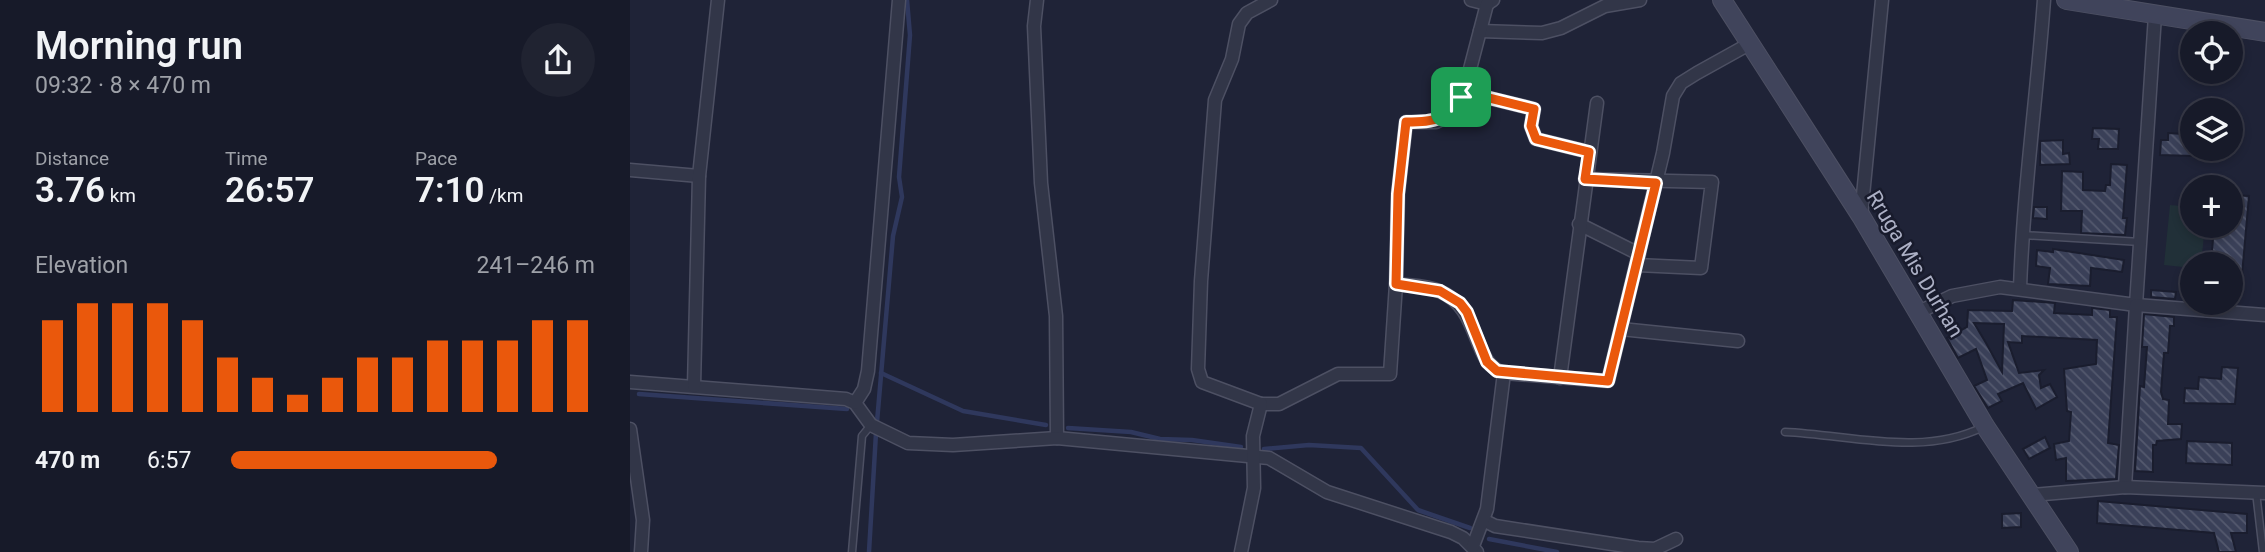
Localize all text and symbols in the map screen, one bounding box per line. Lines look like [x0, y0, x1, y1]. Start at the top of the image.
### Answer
map controls [2180, 21, 2243, 315]
button: locate [2180, 21, 2243, 84]
button: share [521, 23, 595, 97]
text: Morning run [35, 24, 243, 68]
pin [1431, 67, 1491, 127]
text: 09:32 · 8 × 470 m [35, 72, 211, 99]
icon: arrive [1442, 78, 1480, 116]
button: layers [2180, 98, 2243, 161]
text: Distance [35, 147, 109, 170]
text: Time [225, 147, 268, 170]
text: Pace [415, 147, 457, 170]
text: 3.76 [35, 170, 105, 211]
text: 26:57 [225, 170, 315, 211]
text: 7:10 [415, 170, 485, 211]
button: + [2180, 175, 2243, 238]
text: km [105, 184, 136, 207]
text: /km [485, 184, 523, 207]
street label: Rruga Mis Durhan [1862, 186, 1968, 342]
text: Elevation [35, 252, 128, 279]
text: 241–246 m [476, 252, 595, 279]
button: − [2180, 252, 2243, 315]
text: 470 m [35, 447, 100, 474]
text: 6:57 [147, 447, 191, 474]

